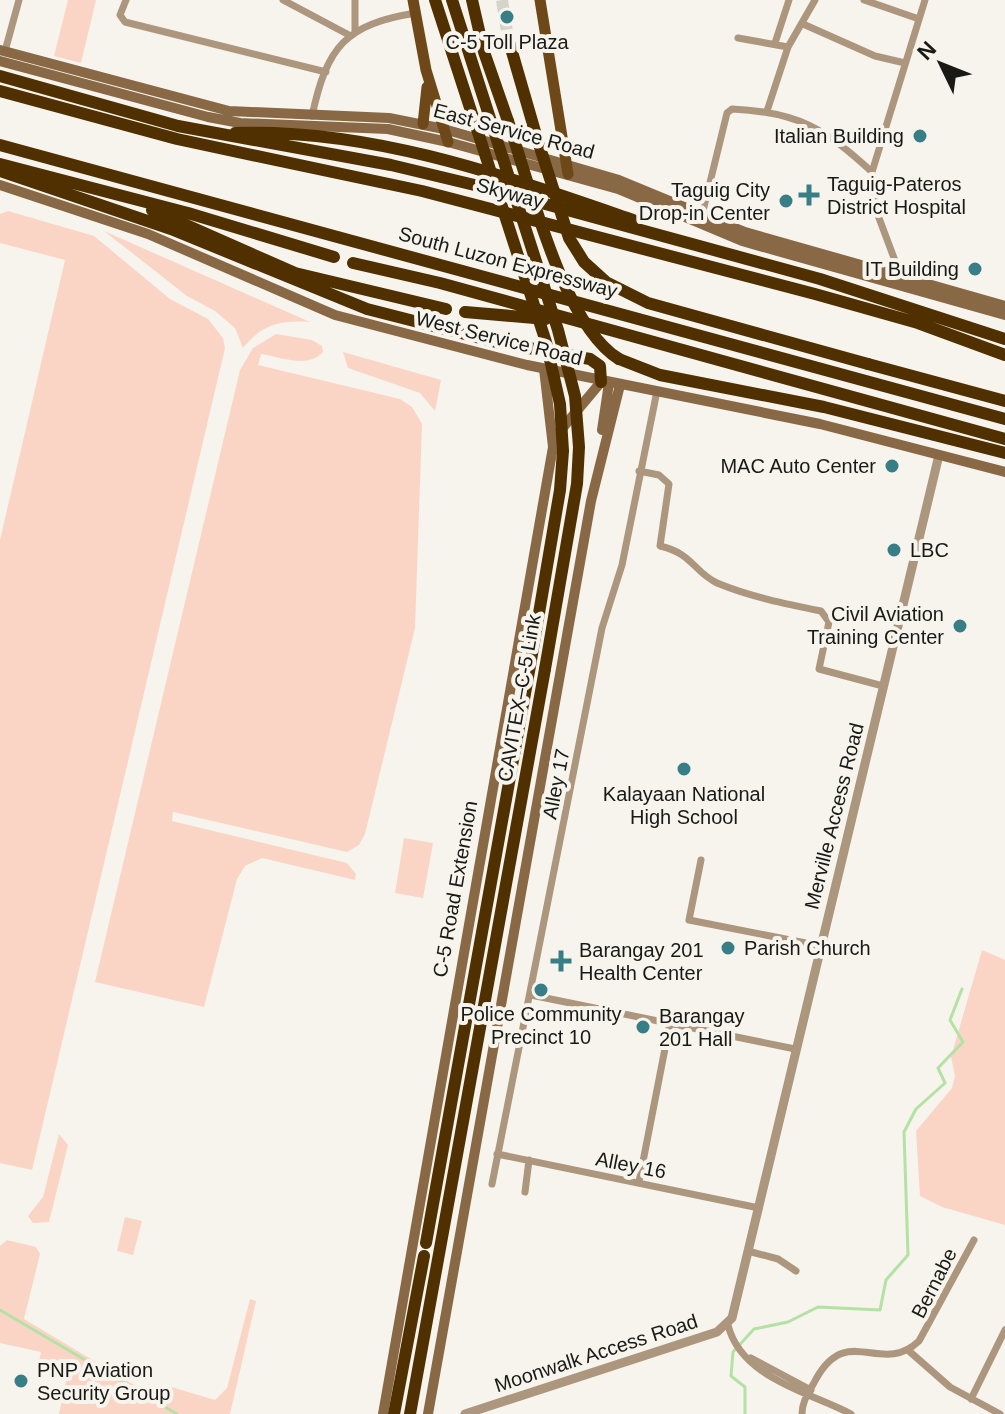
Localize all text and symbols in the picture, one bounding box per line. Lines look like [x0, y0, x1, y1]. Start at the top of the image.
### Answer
marker: C-5 Toll Plaza [498, 8, 516, 26]
north arrow [901, 24, 981, 104]
place label: C-5 Toll Plaza [445, 31, 569, 53]
text: N [912, 36, 941, 65]
street label: East Service Road [431, 99, 597, 163]
place label: Italian Building [774, 125, 904, 147]
marker: Italian Building [911, 127, 929, 145]
street label: Skyway [474, 173, 546, 213]
place label: Taguig-Pateros District Hospital [827, 173, 966, 218]
place label: Taguig City Drop-in Center [639, 179, 770, 224]
marker: Taguig-Pateros District Hospital [798, 184, 820, 206]
marker: Taguig City Drop-in Center [777, 192, 795, 210]
street label: South Luzon Expressway [396, 222, 620, 302]
place label: IT Building [865, 258, 959, 280]
marker: IT Building [966, 260, 984, 278]
street label: West Service Road [413, 307, 585, 369]
place label: MAC Auto Center [720, 455, 876, 477]
marker: MAC Auto Center [883, 457, 901, 475]
place label: LBC [910, 539, 949, 561]
marker: LBC [885, 541, 903, 559]
place label: Civil Aviation Training Center [807, 603, 944, 648]
street label: CAVITEX–C-5 Link [493, 612, 545, 783]
marker: Civil Aviation Training Center [951, 617, 969, 635]
street label: Merville Access Road [800, 721, 868, 911]
street label: Alley 17 [538, 747, 574, 821]
marker: Kalayaan National High School [675, 760, 693, 778]
place label: Kalayaan National High School [603, 783, 765, 828]
street label: C-5 Road Extension [429, 799, 481, 979]
place label: Parish Church [744, 937, 871, 959]
place label: Barangay 201 Health Center [579, 939, 704, 984]
marker: Parish Church [719, 939, 737, 957]
marker: Barangay 201 Health Center [550, 950, 572, 972]
marker: Police Community Precinct 10 [532, 981, 550, 999]
place label: Police Community Precinct 10 [460, 1003, 622, 1048]
place label: Barangay 201 Hall [659, 1005, 745, 1050]
marker: Barangay 201 Hall [634, 1018, 652, 1036]
street label: Alley 16 [594, 1147, 668, 1183]
street label: Bernabe [907, 1244, 961, 1322]
street label: Moonwalk Access Road [492, 1310, 700, 1396]
place label: PNP Aviation Security Group [37, 1359, 170, 1404]
marker: PNP Aviation Security Group [12, 1372, 30, 1390]

